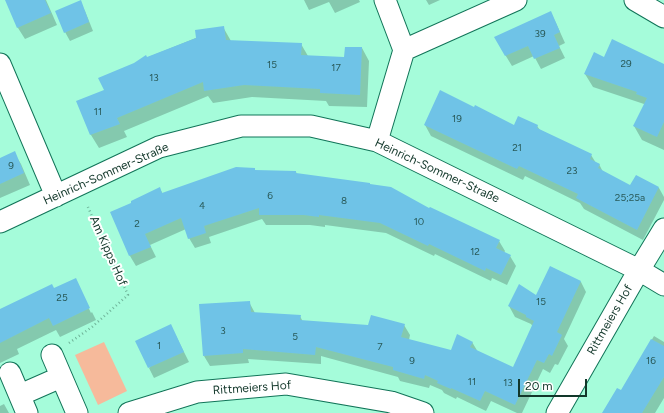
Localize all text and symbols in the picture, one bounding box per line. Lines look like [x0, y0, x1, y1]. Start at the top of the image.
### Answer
house number: 39 [534, 28, 546, 40]
house number: 29 [620, 58, 632, 70]
house number: 15 [267, 59, 277, 71]
house number: 17 [331, 62, 341, 74]
house number: 13 [149, 72, 159, 84]
house number: 11 [94, 106, 102, 118]
house number: 19 [452, 113, 462, 125]
street label: Heinrich-Sommer-Straße [372, 136, 502, 206]
street label: Heinrich-Sommer-Straße [41, 140, 171, 208]
house number: 21 [512, 142, 522, 154]
house number: 9 [8, 160, 14, 172]
house number: 23 [566, 165, 578, 177]
house number: 6 [267, 190, 273, 202]
house number: 25;25a [615, 192, 645, 204]
house number: 8 [341, 195, 347, 207]
house number: 4 [199, 200, 205, 212]
street label: Am Kipps Hof [86, 214, 130, 288]
house number: 10 [414, 216, 424, 228]
house number: 2 [134, 218, 140, 230]
house number: 12 [470, 246, 480, 258]
street label: Rittmeiers Hof [584, 282, 636, 358]
house number: 25 [56, 292, 68, 304]
house number: 15 [536, 296, 546, 308]
house number: 3 [220, 325, 226, 337]
house number: 5 [292, 331, 298, 343]
house number: 1 [157, 340, 161, 352]
house number: 7 [377, 341, 383, 353]
house number: 9 [409, 355, 415, 367]
house number: 16 [646, 355, 656, 367]
scale bar [520, 371, 589, 397]
house number: 11 [468, 376, 476, 388]
house number: 13 [503, 377, 513, 389]
street label: Rittmeiers Hof [212, 378, 292, 398]
text: 20 m [525, 379, 553, 393]

